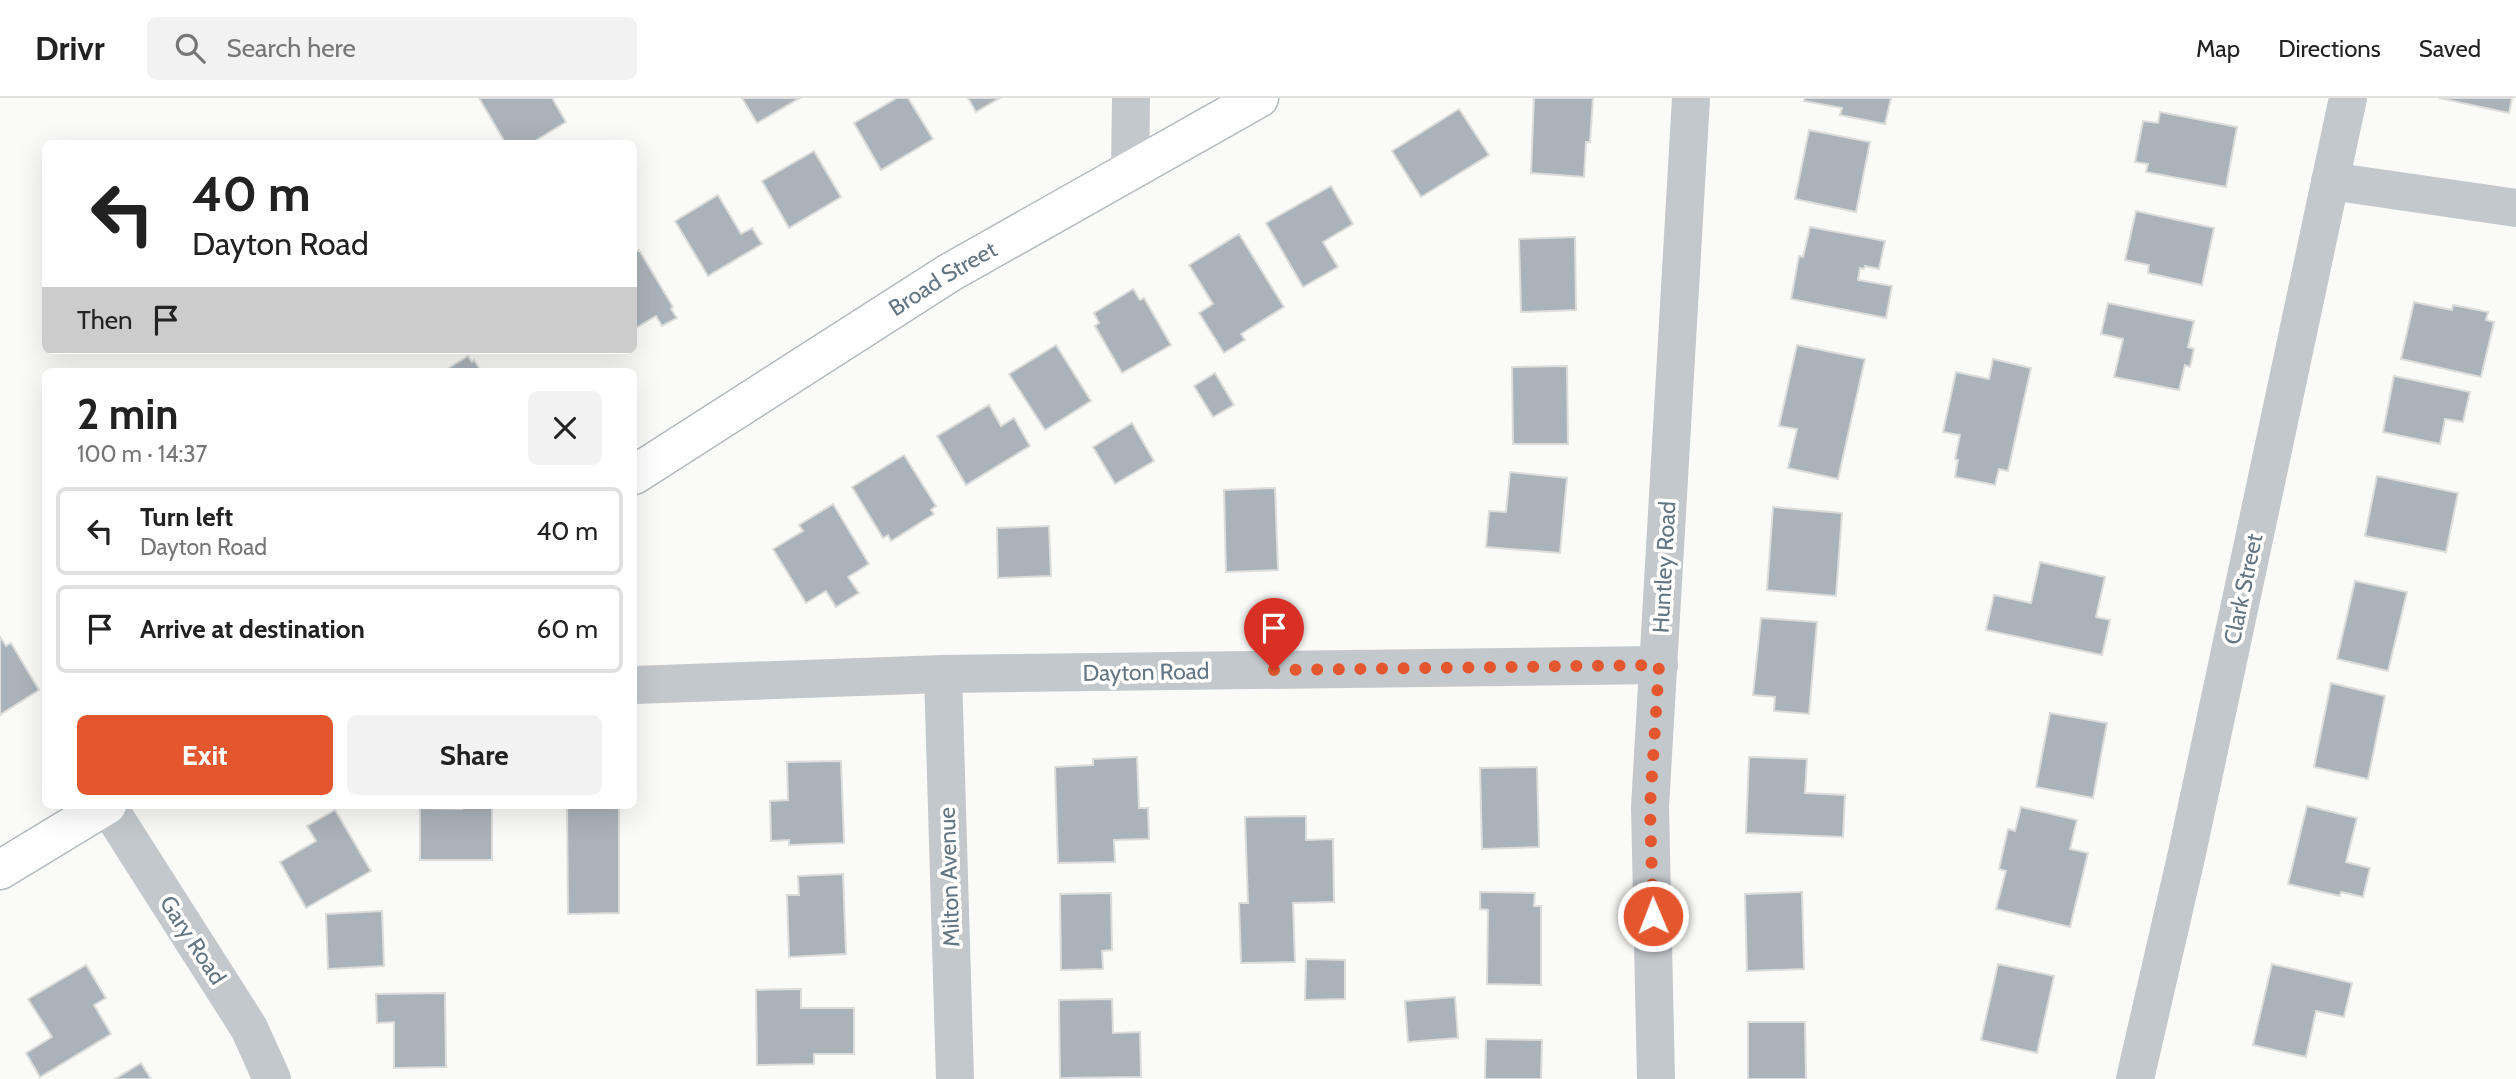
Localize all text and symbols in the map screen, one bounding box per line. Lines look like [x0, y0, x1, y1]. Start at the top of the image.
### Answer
search box [147, 17, 637, 80]
text: Drivr [35, 28, 105, 68]
icon: search [171, 29, 209, 67]
text: Search here [227, 32, 356, 64]
text: Map [2196, 34, 2240, 63]
text: Directions [2278, 34, 2381, 63]
text: Saved [2419, 34, 2481, 63]
text: 40 m [192, 164, 311, 223]
icon: left [77, 168, 168, 259]
text: Dayton Road [192, 224, 369, 263]
street label: Broad Street [883, 235, 1002, 322]
icon: arrive [147, 301, 185, 339]
text: Then [77, 304, 133, 336]
text: 2 min [77, 388, 178, 440]
button: close [528, 391, 602, 465]
text: 100 m · 14:37 [77, 440, 207, 468]
street label: Huntley Road [1647, 500, 1681, 634]
text: Turn left [140, 501, 233, 533]
icon: left [81, 512, 119, 550]
text: 40 m [536, 515, 598, 547]
street label: Clark Street [2218, 531, 2268, 647]
text: Dayton Road [140, 533, 267, 561]
pin [1244, 598, 1304, 670]
icon: arrive [1255, 609, 1293, 647]
icon: arrive [81, 610, 119, 648]
text: Arrive at destination [140, 613, 365, 645]
text: 60 m [536, 613, 598, 645]
street label: Dayton Road [1082, 657, 1210, 687]
button: Exit [77, 715, 333, 795]
button: Share [347, 715, 602, 795]
street label: Milton Avenue [933, 806, 965, 947]
position arrow [1616, 879, 1690, 953]
street label: Gary Road [154, 890, 232, 990]

